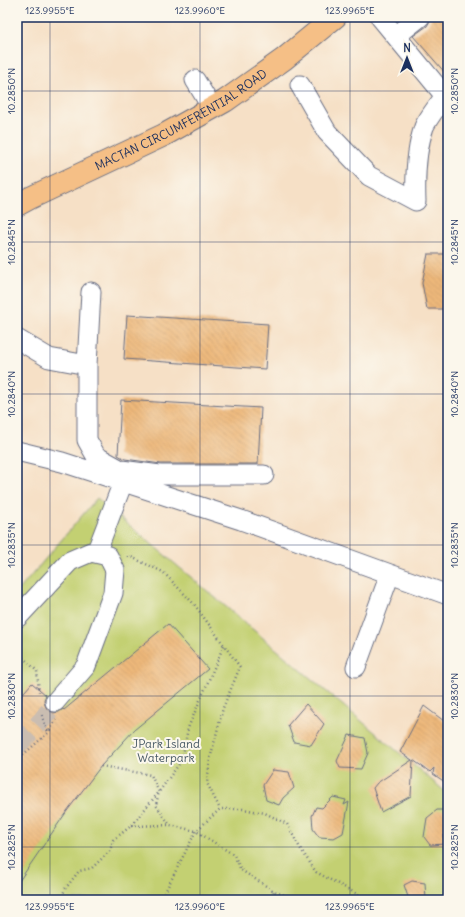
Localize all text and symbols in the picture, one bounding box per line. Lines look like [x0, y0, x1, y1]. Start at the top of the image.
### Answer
text: 123.9955°E [25, 4, 75, 17]
text: 123.9960°E [175, 4, 225, 17]
text: 123.9965°E [325, 4, 375, 17]
north arrow [387, 38, 427, 78]
text: N [403, 41, 411, 55]
street label: MACTAN CIRCUMFERENTIAL ROAD [92, 66, 270, 173]
text: 10.2850°N [5, 68, 18, 114]
text: 10.2850°N [448, 68, 461, 114]
text: 10.2845°N [5, 219, 18, 265]
text: 10.2845°N [448, 219, 461, 265]
text: 10.2840°N [5, 371, 18, 417]
text: 10.2840°N [448, 371, 461, 417]
text: 10.2835°N [5, 522, 18, 568]
text: 10.2835°N [448, 522, 461, 568]
text: 10.2830°N [5, 673, 18, 719]
text: 10.2830°N [448, 673, 461, 719]
park label: JPark Island Waterpark [132, 736, 200, 765]
text: 10.2825°N [5, 824, 18, 870]
text: 10.2825°N [448, 824, 461, 870]
text: 123.9955°E [25, 900, 75, 913]
text: 123.9960°E [175, 900, 225, 913]
text: 123.9965°E [325, 900, 375, 913]

